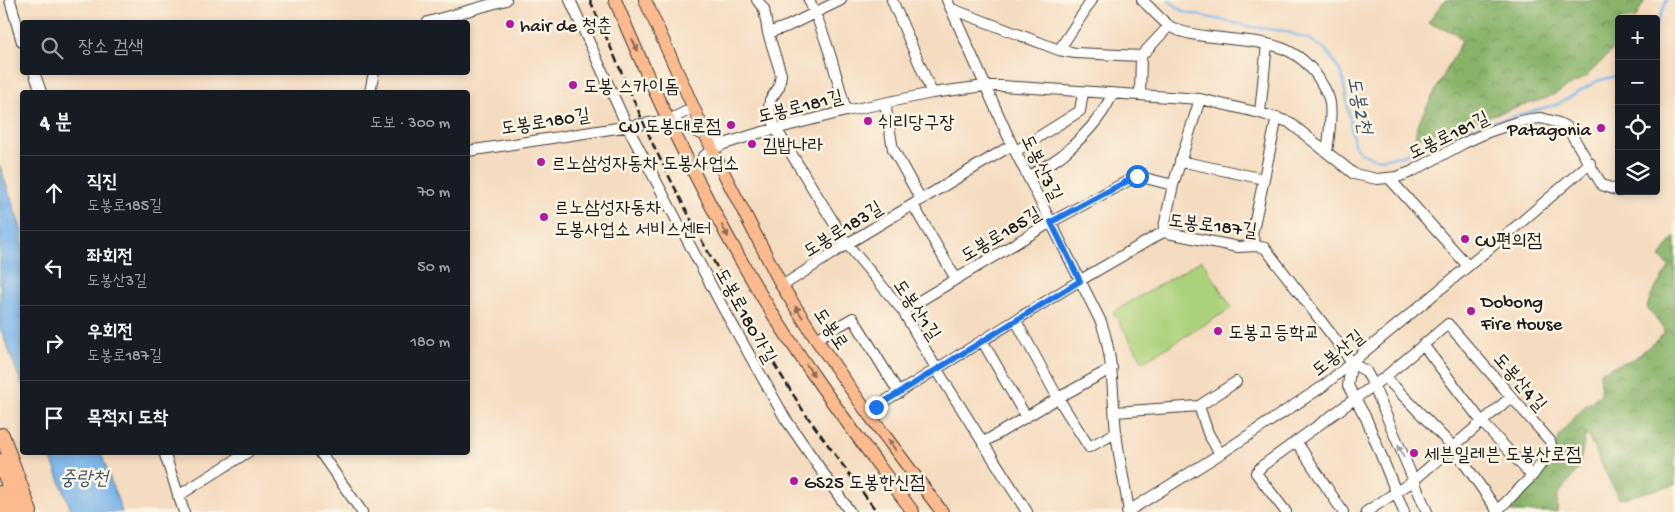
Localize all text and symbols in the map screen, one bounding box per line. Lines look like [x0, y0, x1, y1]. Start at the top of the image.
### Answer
map controls [1615, 15, 1660, 195]
button: + [1615, 15, 1660, 60]
place label: hair de 청춘 [520, 16, 612, 39]
marker: hair de 청춘 [504, 18, 516, 30]
search box [20, 20, 470, 75]
icon: search [38, 34, 66, 62]
text: 장소 검색 [78, 37, 144, 60]
one-way arrow [631, 38, 639, 52]
button: − [1615, 60, 1660, 105]
water label: 도봉2천 [1340, 75, 1375, 138]
place label: 도봉 스카이돔 [583, 77, 679, 100]
marker: 도봉 스카이돔 [567, 79, 579, 91]
street label: 도봉로181길 [756, 87, 846, 130]
street label: 도봉로180길 [499, 105, 592, 142]
button: locate [1615, 105, 1660, 150]
street label: 도봉로181길 [1405, 108, 1494, 167]
text: 4 분 [40, 112, 72, 137]
place label: 쉬리당구장 [878, 113, 954, 136]
text: 도보 · 300 m [370, 115, 450, 134]
marker: 쉬리당구장 [862, 115, 874, 127]
place label: CU 도봉대로점 [619, 117, 721, 140]
marker: CU 도봉대로점 [725, 119, 737, 131]
place label: Patagonia [1506, 120, 1592, 143]
marker: Patagonia [1595, 122, 1607, 134]
street label: 도봉산3길 [1014, 132, 1066, 205]
place label: 김밥나라 [762, 136, 824, 159]
marker: 김밥나라 [746, 138, 758, 150]
button: layers [1615, 150, 1660, 195]
place label: 르노삼성자동차 도봉사업소 [551, 154, 739, 177]
marker: 르노삼성자동차 도봉사업소 [535, 156, 547, 168]
route start [1126, 165, 1149, 188]
text: 직진 [87, 172, 118, 195]
icon: ahead [40, 179, 68, 207]
text: 70 m [417, 184, 450, 203]
text: 도봉로185길 [87, 198, 162, 217]
place label: 르노삼성자동차 도봉사업소 서비스센터 [554, 198, 711, 243]
street label: 도봉로183길 [800, 198, 888, 264]
street label: 도봉로185길 [958, 203, 1046, 269]
marker: 르노삼성자동차 도봉사업소 서비스센터 [538, 211, 550, 223]
street label: 도봉로187길 [1167, 211, 1258, 244]
one-way arrow [721, 224, 729, 238]
place label: CU편의점 [1475, 231, 1542, 254]
marker: CU편의점 [1459, 233, 1471, 245]
text: 좌회전 [87, 247, 133, 270]
icon: left [40, 254, 68, 282]
text: 50 m [417, 259, 450, 278]
street label: 도봉로180가길 [708, 265, 780, 368]
text: 도봉산3길 [87, 273, 147, 292]
street label: 도봉산1길 [886, 276, 944, 346]
place label: Dobong Fire House [1479, 292, 1563, 337]
one-way arrow [794, 305, 803, 319]
street label: 도봉로 [807, 305, 851, 355]
marker: Dobong Fire House [1465, 305, 1477, 317]
text: 우회전 [87, 322, 133, 345]
place label: 도봉고등학교 [1228, 323, 1320, 346]
marker: 도봉고등학교 [1212, 325, 1224, 337]
street label: 도봉산길 [1308, 327, 1370, 383]
icon: right [40, 329, 68, 357]
text: 180 m [411, 334, 450, 353]
text: 도봉로187길 [87, 348, 162, 367]
street label: 도봉산4길 [1487, 349, 1550, 417]
one-way arrow [805, 363, 815, 376]
route end [865, 396, 888, 419]
icon: arrive [40, 404, 68, 432]
text: 목적지 도착 [87, 408, 168, 431]
one-way arrow [887, 438, 897, 452]
one-way arrow [1396, 444, 1404, 458]
place label: 세븐일레븐 도봉산로점 [1424, 445, 1581, 468]
marker: 세븐일레븐 도봉산로점 [1408, 447, 1420, 459]
water label: 중랑천 [60, 469, 110, 492]
place label: GS25 도봉한신점 [804, 473, 925, 496]
marker: GS25 도봉한신점 [788, 475, 800, 487]

